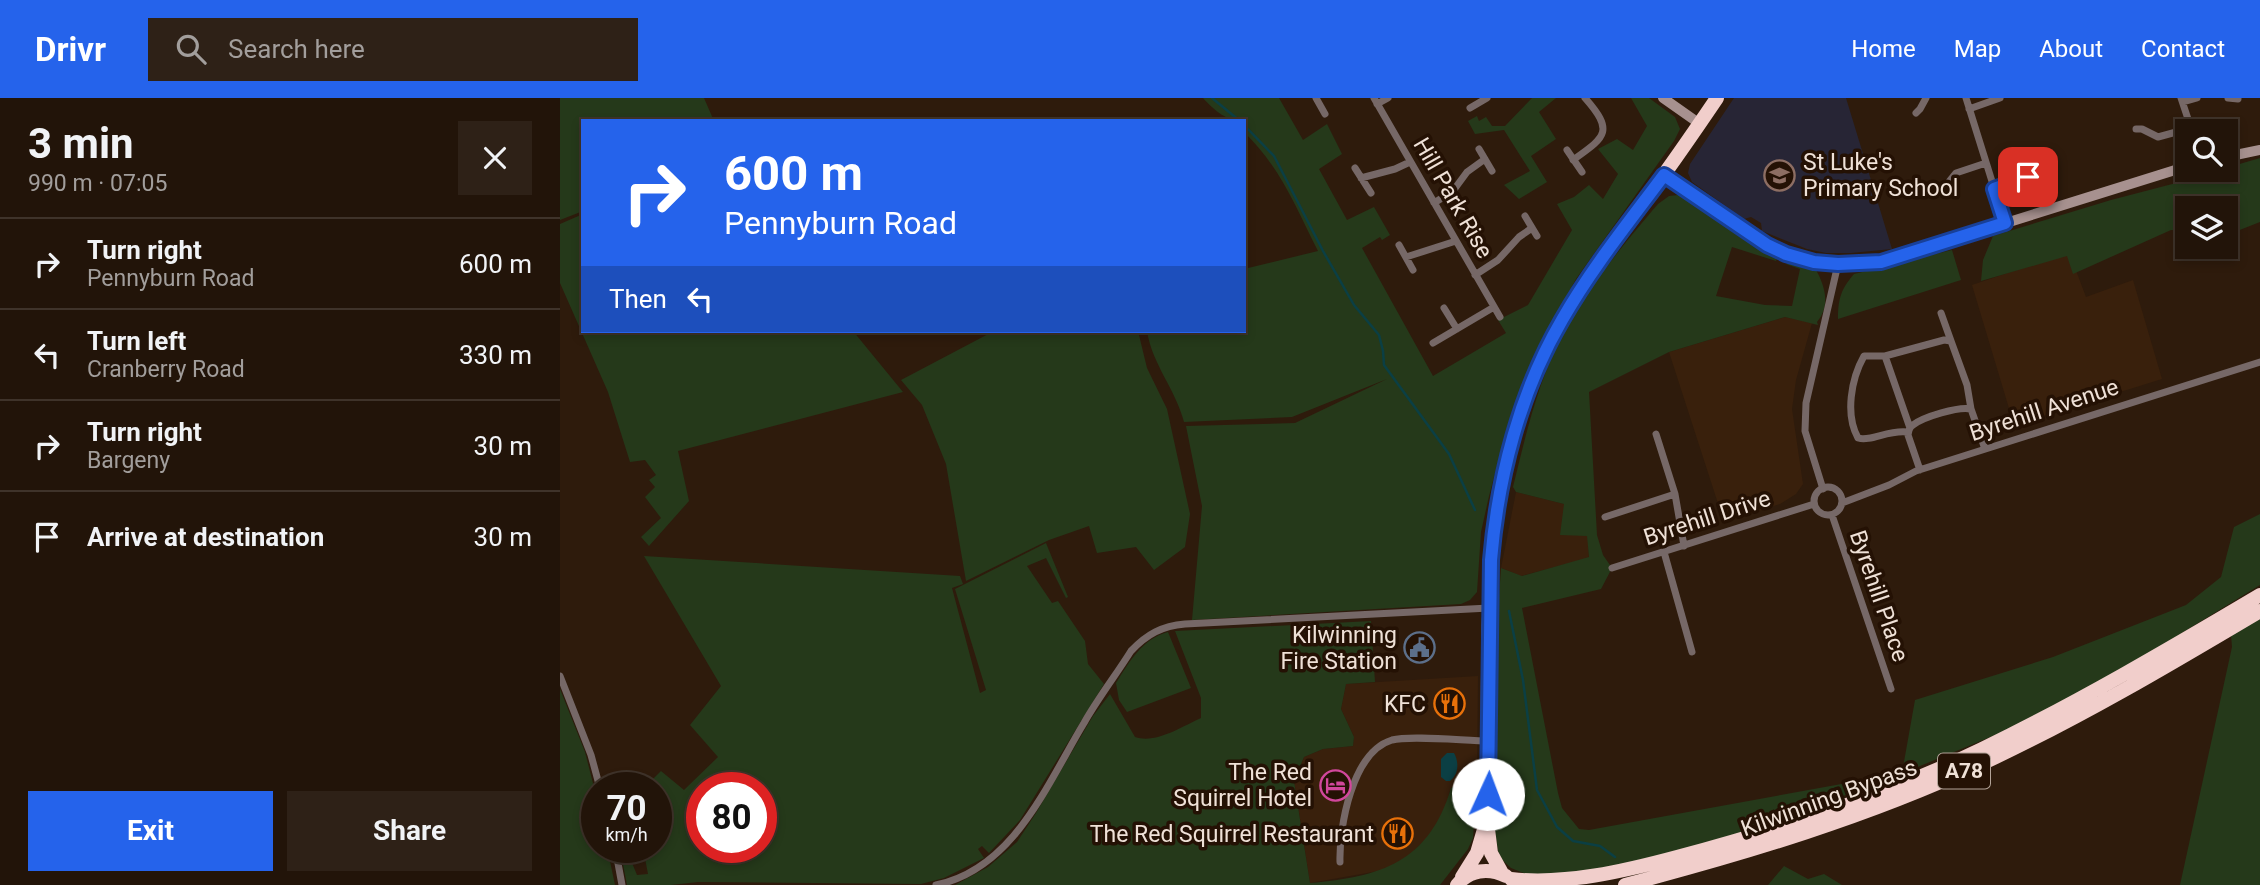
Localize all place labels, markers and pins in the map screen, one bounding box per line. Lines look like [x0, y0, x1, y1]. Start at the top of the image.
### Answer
pin [1998, 147, 2058, 207]
place label: St Luke's Primary School [1803, 149, 1958, 202]
school or university icon: St Luke's Primary School [1763, 158, 1797, 192]
place label: Kilwinning Fire Station [1281, 622, 1397, 675]
public building icon: Kilwinning Fire Station [1403, 631, 1437, 665]
restaurant icon: KFC [1432, 687, 1466, 721]
place label: KFC [1384, 691, 1426, 718]
place label: The Red Squirrel Hotel [1173, 759, 1312, 812]
hotel icon: The Red Squirrel Hotel [1318, 768, 1352, 802]
restaurant icon: The Red Squirrel Restaurant [1380, 817, 1414, 851]
place label: The Red Squirrel Restaurant [1090, 821, 1374, 848]

